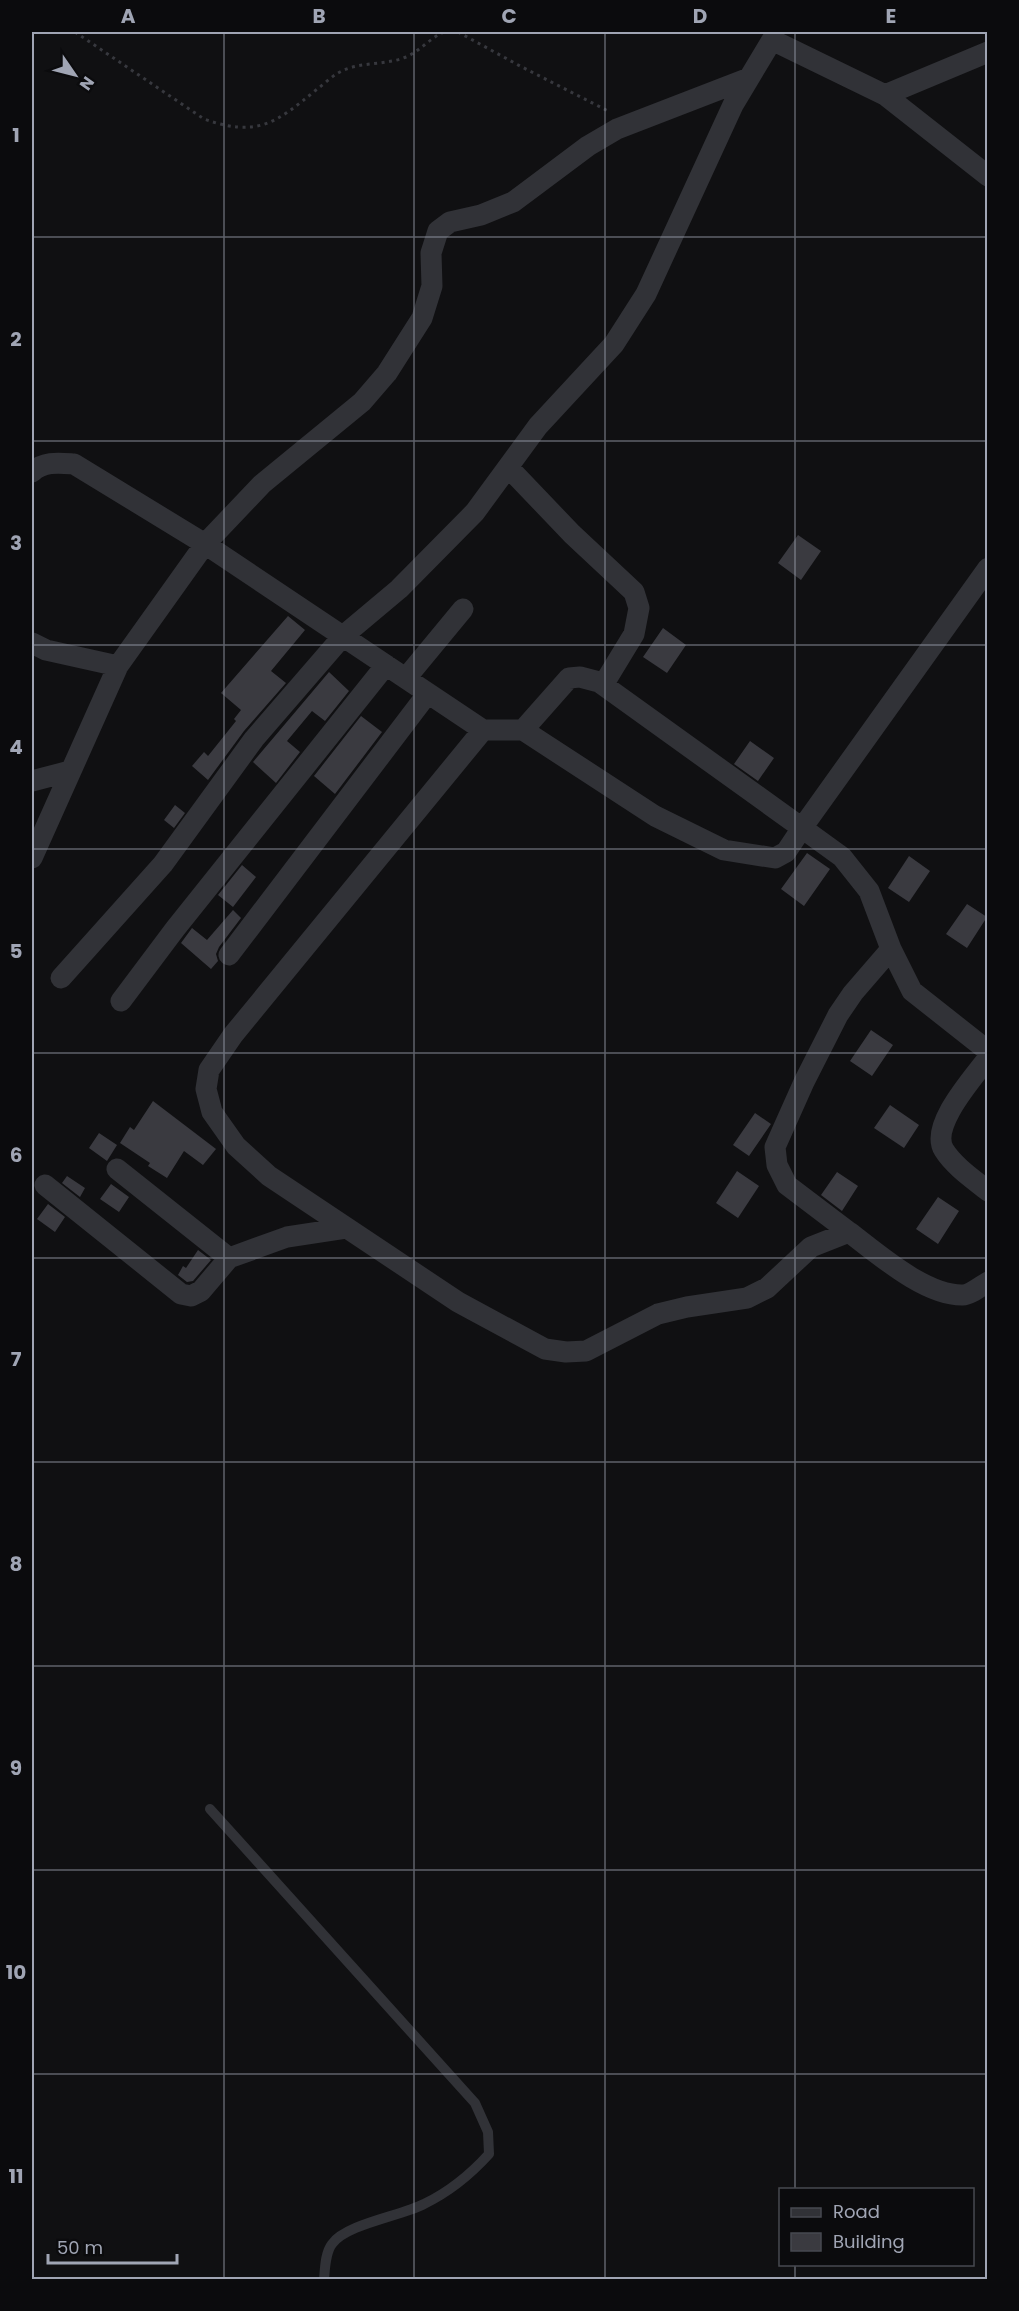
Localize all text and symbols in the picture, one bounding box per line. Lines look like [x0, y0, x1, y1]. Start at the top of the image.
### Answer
text: A [121, 2, 136, 30]
text: B [312, 2, 326, 30]
text: C [501, 2, 517, 30]
text: D [693, 2, 707, 30]
text: E [886, 2, 896, 30]
north arrow [45, 45, 105, 105]
text: N [74, 72, 100, 95]
text: 1 [12, 121, 20, 149]
text: 2 [10, 325, 22, 353]
text: 3 [10, 529, 22, 557]
text: 4 [9, 733, 23, 761]
text: 5 [10, 937, 23, 965]
text: 6 [10, 1141, 22, 1169]
text: 7 [11, 1345, 22, 1373]
text: 8 [10, 1550, 22, 1578]
text: 9 [10, 1754, 22, 1782]
text: 10 [6, 1958, 26, 1986]
text: 11 [8, 2162, 24, 2190]
legend [779, 2188, 974, 2266]
text: Road [833, 2199, 880, 2224]
scale bar [48, 2227, 177, 2265]
text: Building [833, 2229, 905, 2254]
text: 50 m [57, 2235, 103, 2260]

